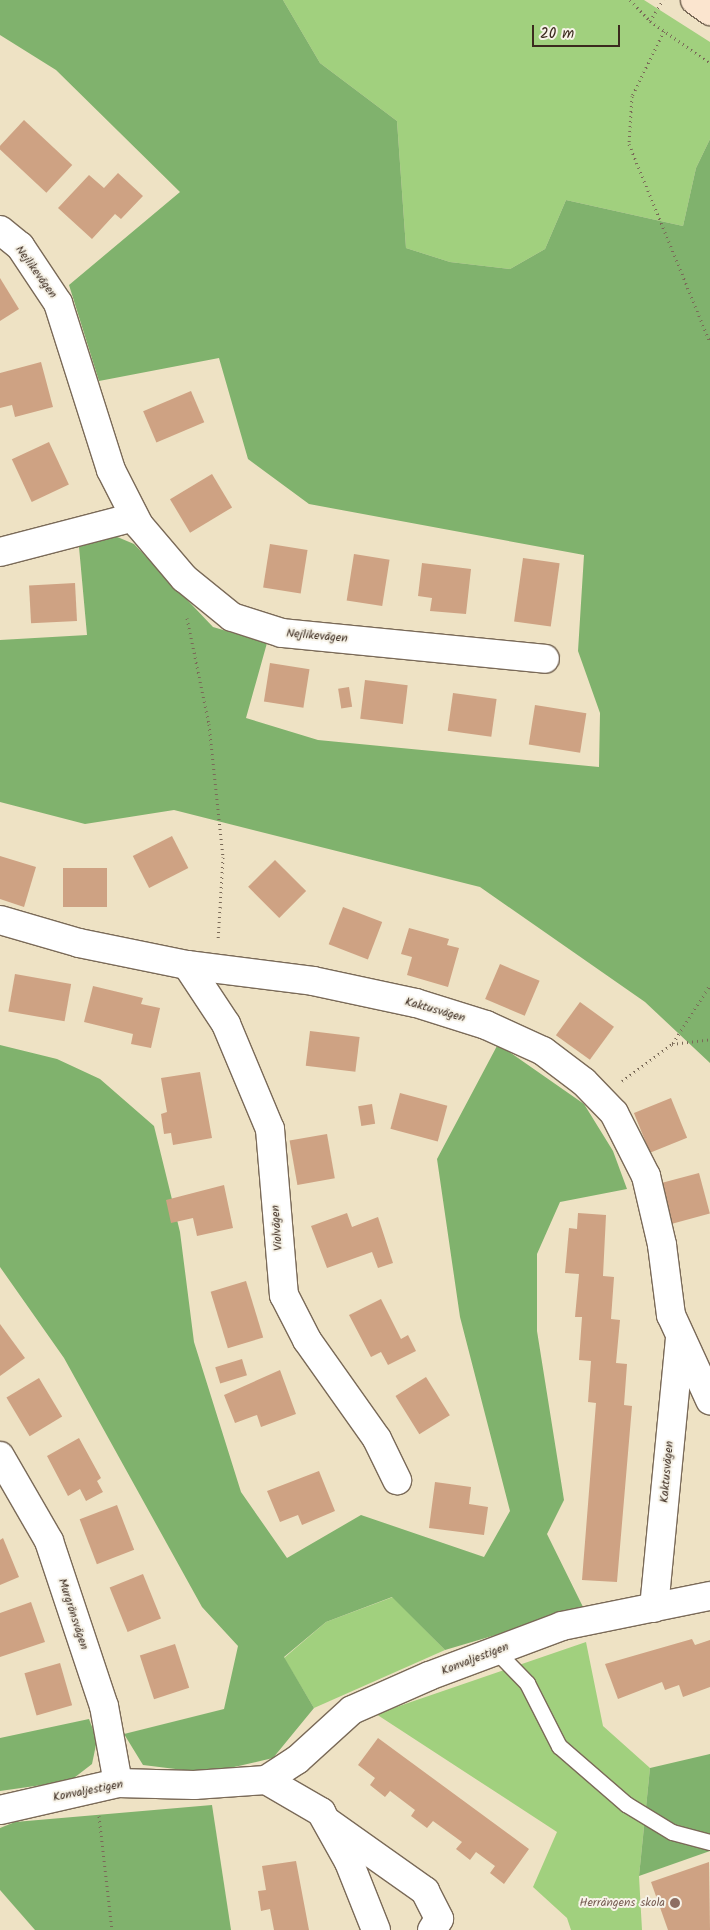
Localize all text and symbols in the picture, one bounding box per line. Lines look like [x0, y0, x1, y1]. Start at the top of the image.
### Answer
scale bar [535, 15, 622, 47]
text: 20 m [540, 22, 574, 46]
street label: Nejlikevägen [12, 243, 60, 301]
street label: Nejlikevägen [286, 626, 348, 646]
street label: Kaktusvägen [403, 995, 467, 1025]
street label: Violvägen [268, 1205, 286, 1251]
street label: Kaktusvägen [657, 1440, 677, 1504]
street label: Murgrönsvägen [55, 1577, 91, 1651]
street label: Konvaljestigen [439, 1640, 511, 1678]
street label: Konvaljestigen [52, 1777, 124, 1805]
place label: Herrängens skola [579, 1896, 665, 1910]
marker: Herrängens skola [669, 1897, 681, 1909]

